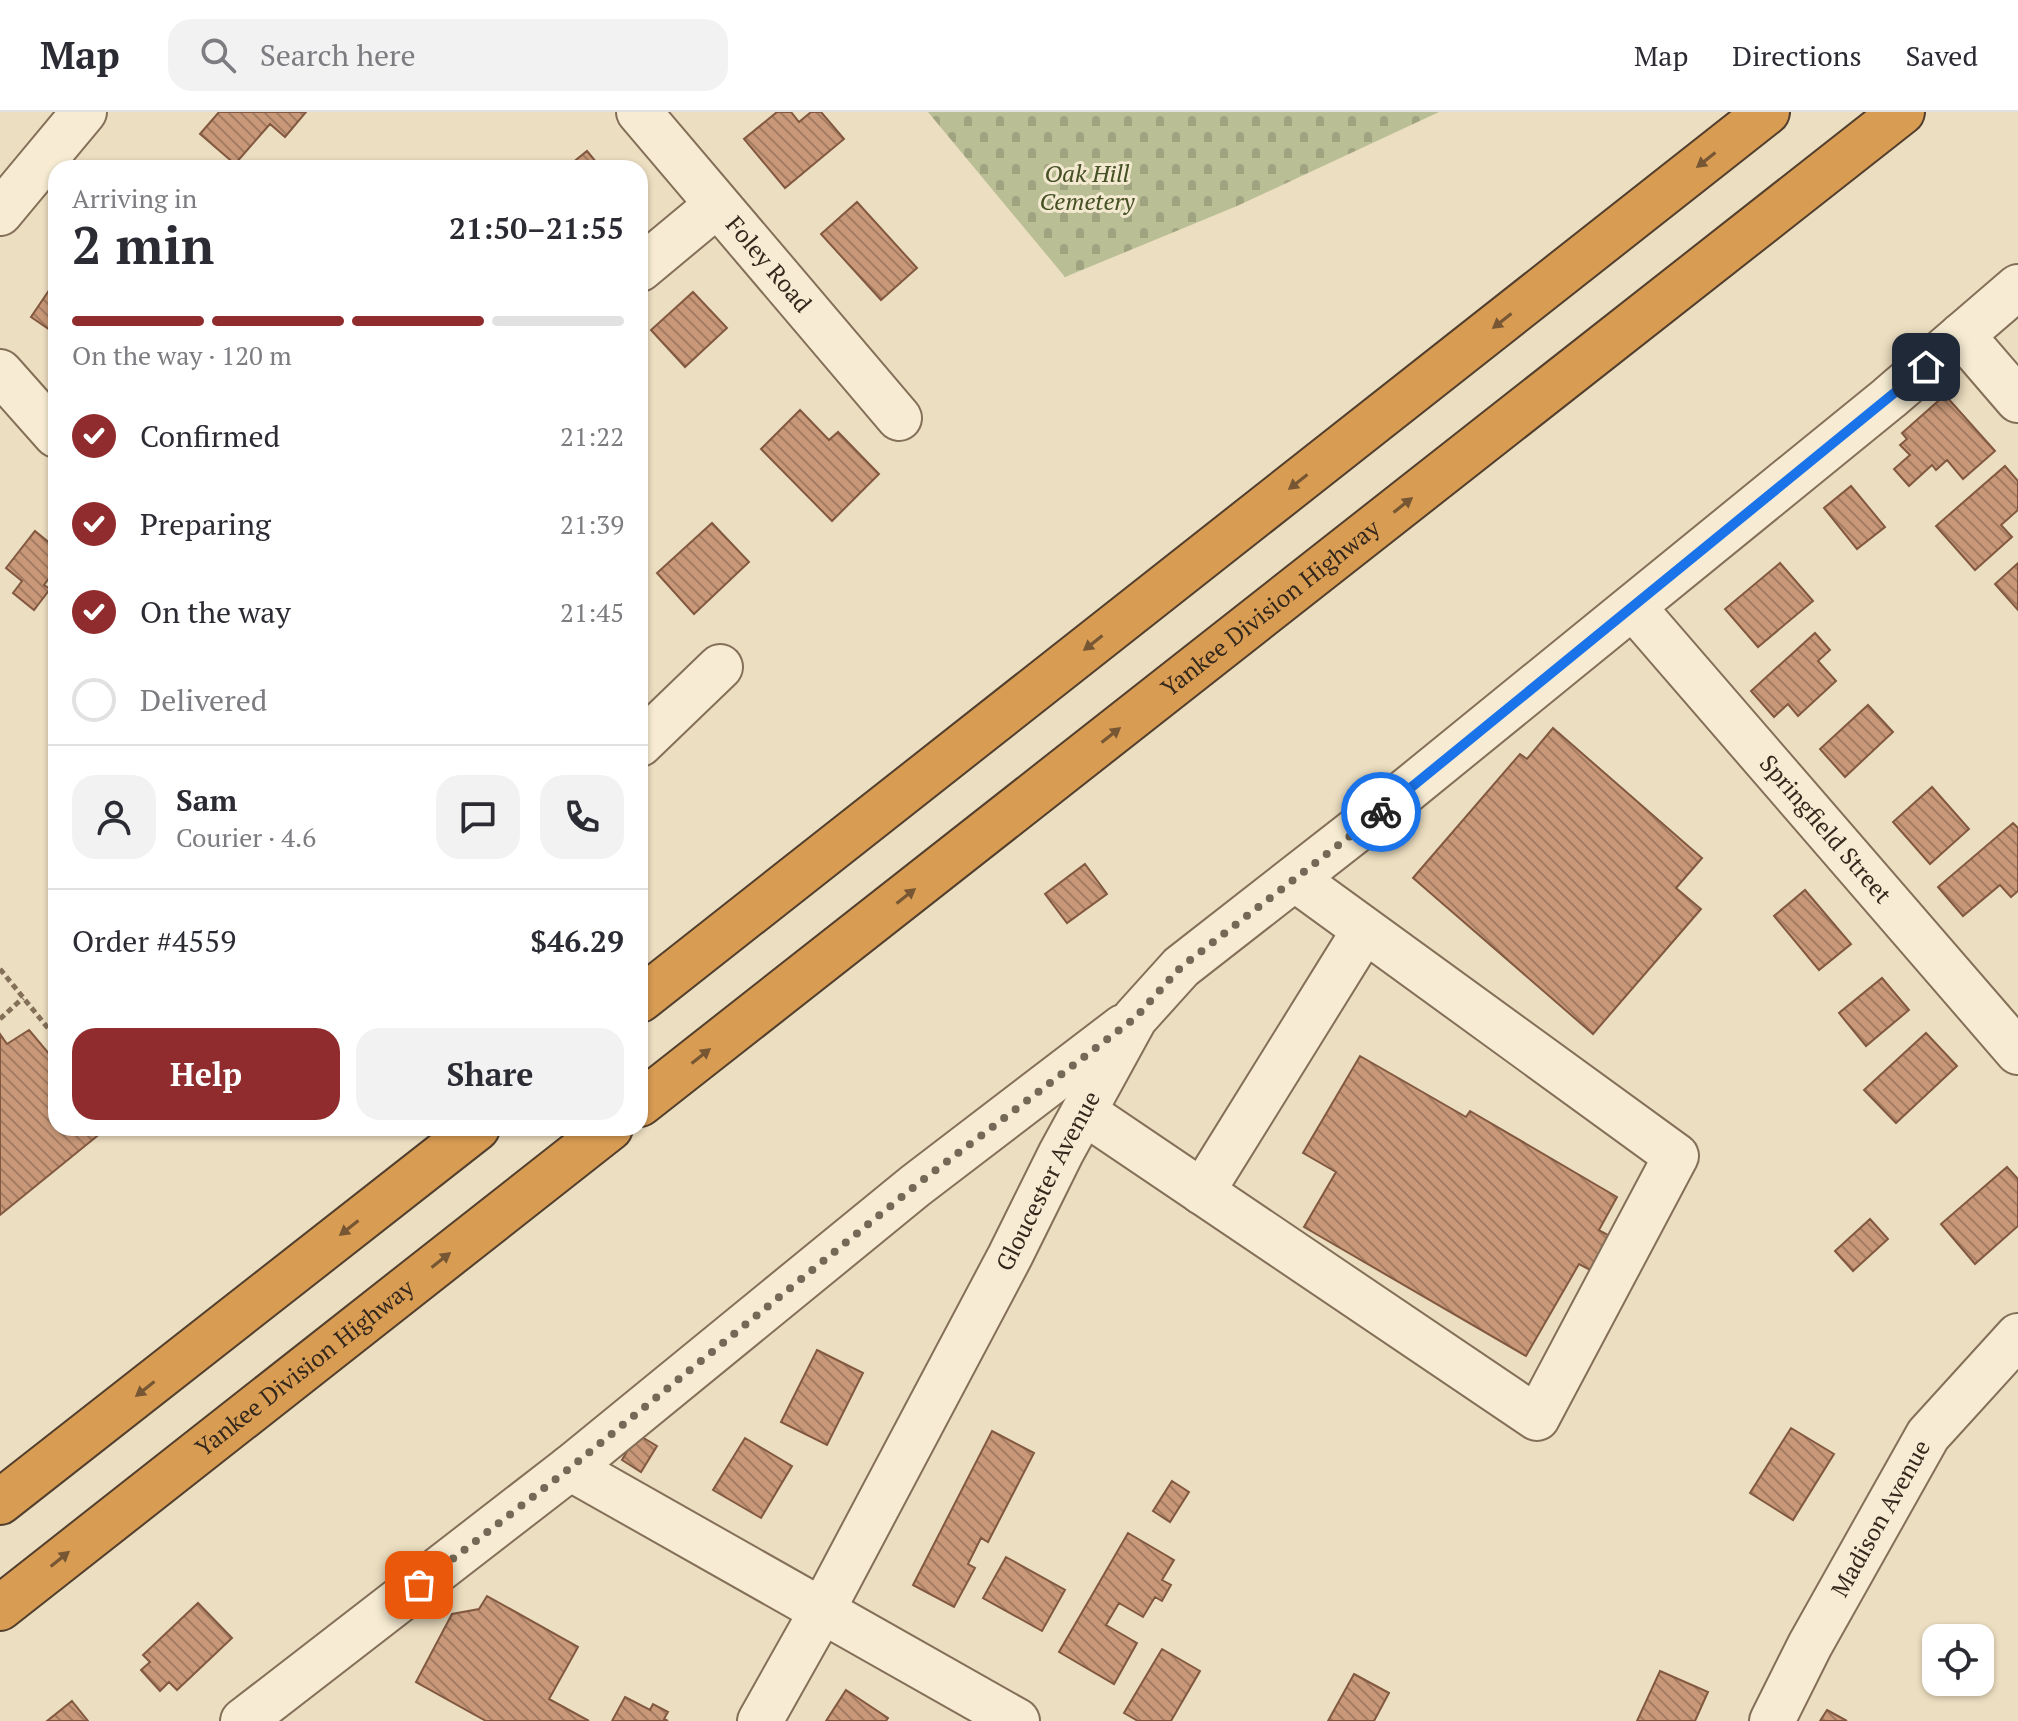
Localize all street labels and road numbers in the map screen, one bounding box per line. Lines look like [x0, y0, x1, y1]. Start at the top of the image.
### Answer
street label: Foley Road [719, 209, 819, 319]
street label: Yankee Division Highway [1154, 511, 1387, 704]
street label: Springfield Street [1753, 748, 1899, 910]
street label: Gloucester Avenue [988, 1085, 1107, 1276]
street label: Yankee Division Highway [188, 1271, 421, 1463]
street label: Madison Avenue [1823, 1434, 1937, 1602]

